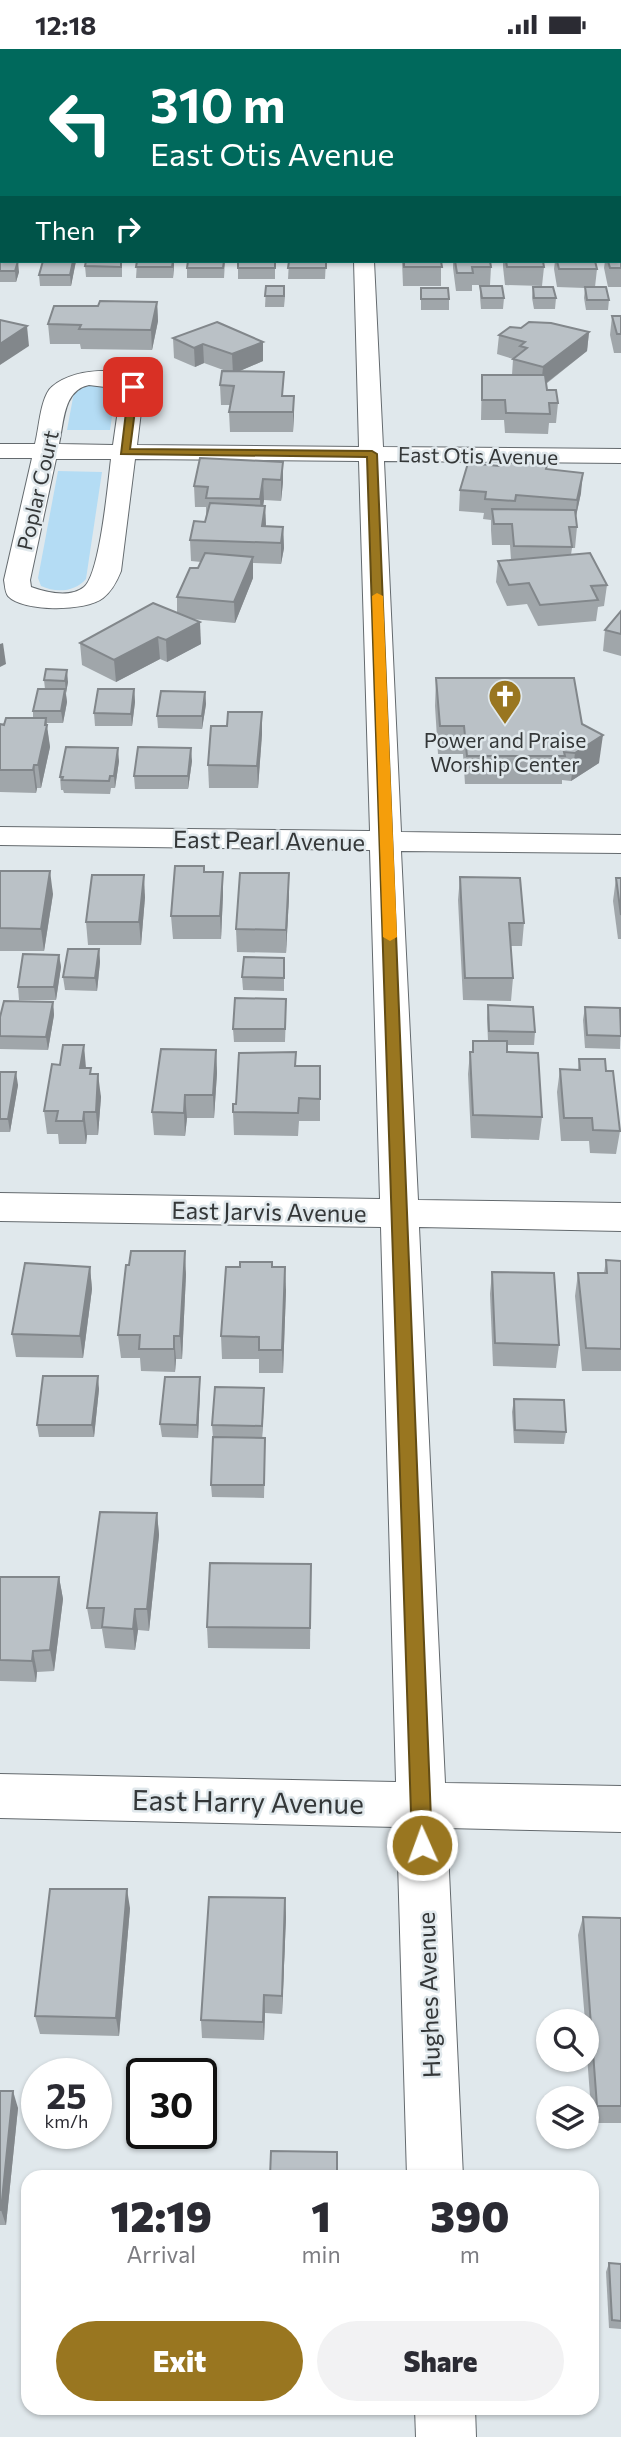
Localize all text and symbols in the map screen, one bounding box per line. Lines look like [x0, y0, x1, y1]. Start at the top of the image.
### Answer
text: 12:18 [35, 9, 96, 40]
text: 310 m [150, 73, 285, 133]
icon: left [35, 77, 126, 168]
text: East Otis Avenue [150, 133, 394, 173]
icon: right [109, 210, 147, 248]
text: Then [35, 214, 95, 245]
pin [103, 357, 163, 417]
icon: arrive [114, 368, 152, 406]
street label: Poplar Court [11, 428, 63, 552]
street label: East Otis Avenue [398, 441, 558, 469]
church icon: Power and Praise Worship Center [486, 677, 524, 726]
place label: Power and Praise Worship Center [424, 727, 586, 776]
street label: East Pearl Avenue [173, 824, 365, 856]
street label: East Jarvis Avenue [171, 1195, 367, 1227]
street label: East Harry Avenue [132, 1782, 364, 1820]
position arrow [385, 1808, 459, 1882]
street label: Hughes Avenue [411, 1911, 445, 2079]
map controls [536, 2009, 599, 2149]
button: search [536, 2009, 599, 2072]
speed limit sign: 30 [126, 2058, 217, 2149]
text: 25 [46, 2073, 87, 2116]
button: layers [536, 2086, 599, 2149]
text: km/h [45, 2110, 88, 2132]
text: 12:19 [111, 2189, 212, 2241]
text: 1 [311, 2189, 331, 2241]
text: 390 [430, 2189, 509, 2241]
text: Arrival [126, 2240, 196, 2268]
text: min [302, 2240, 341, 2268]
text: m [460, 2240, 480, 2268]
button: Exit [56, 2321, 303, 2401]
button: Share [317, 2321, 564, 2401]

